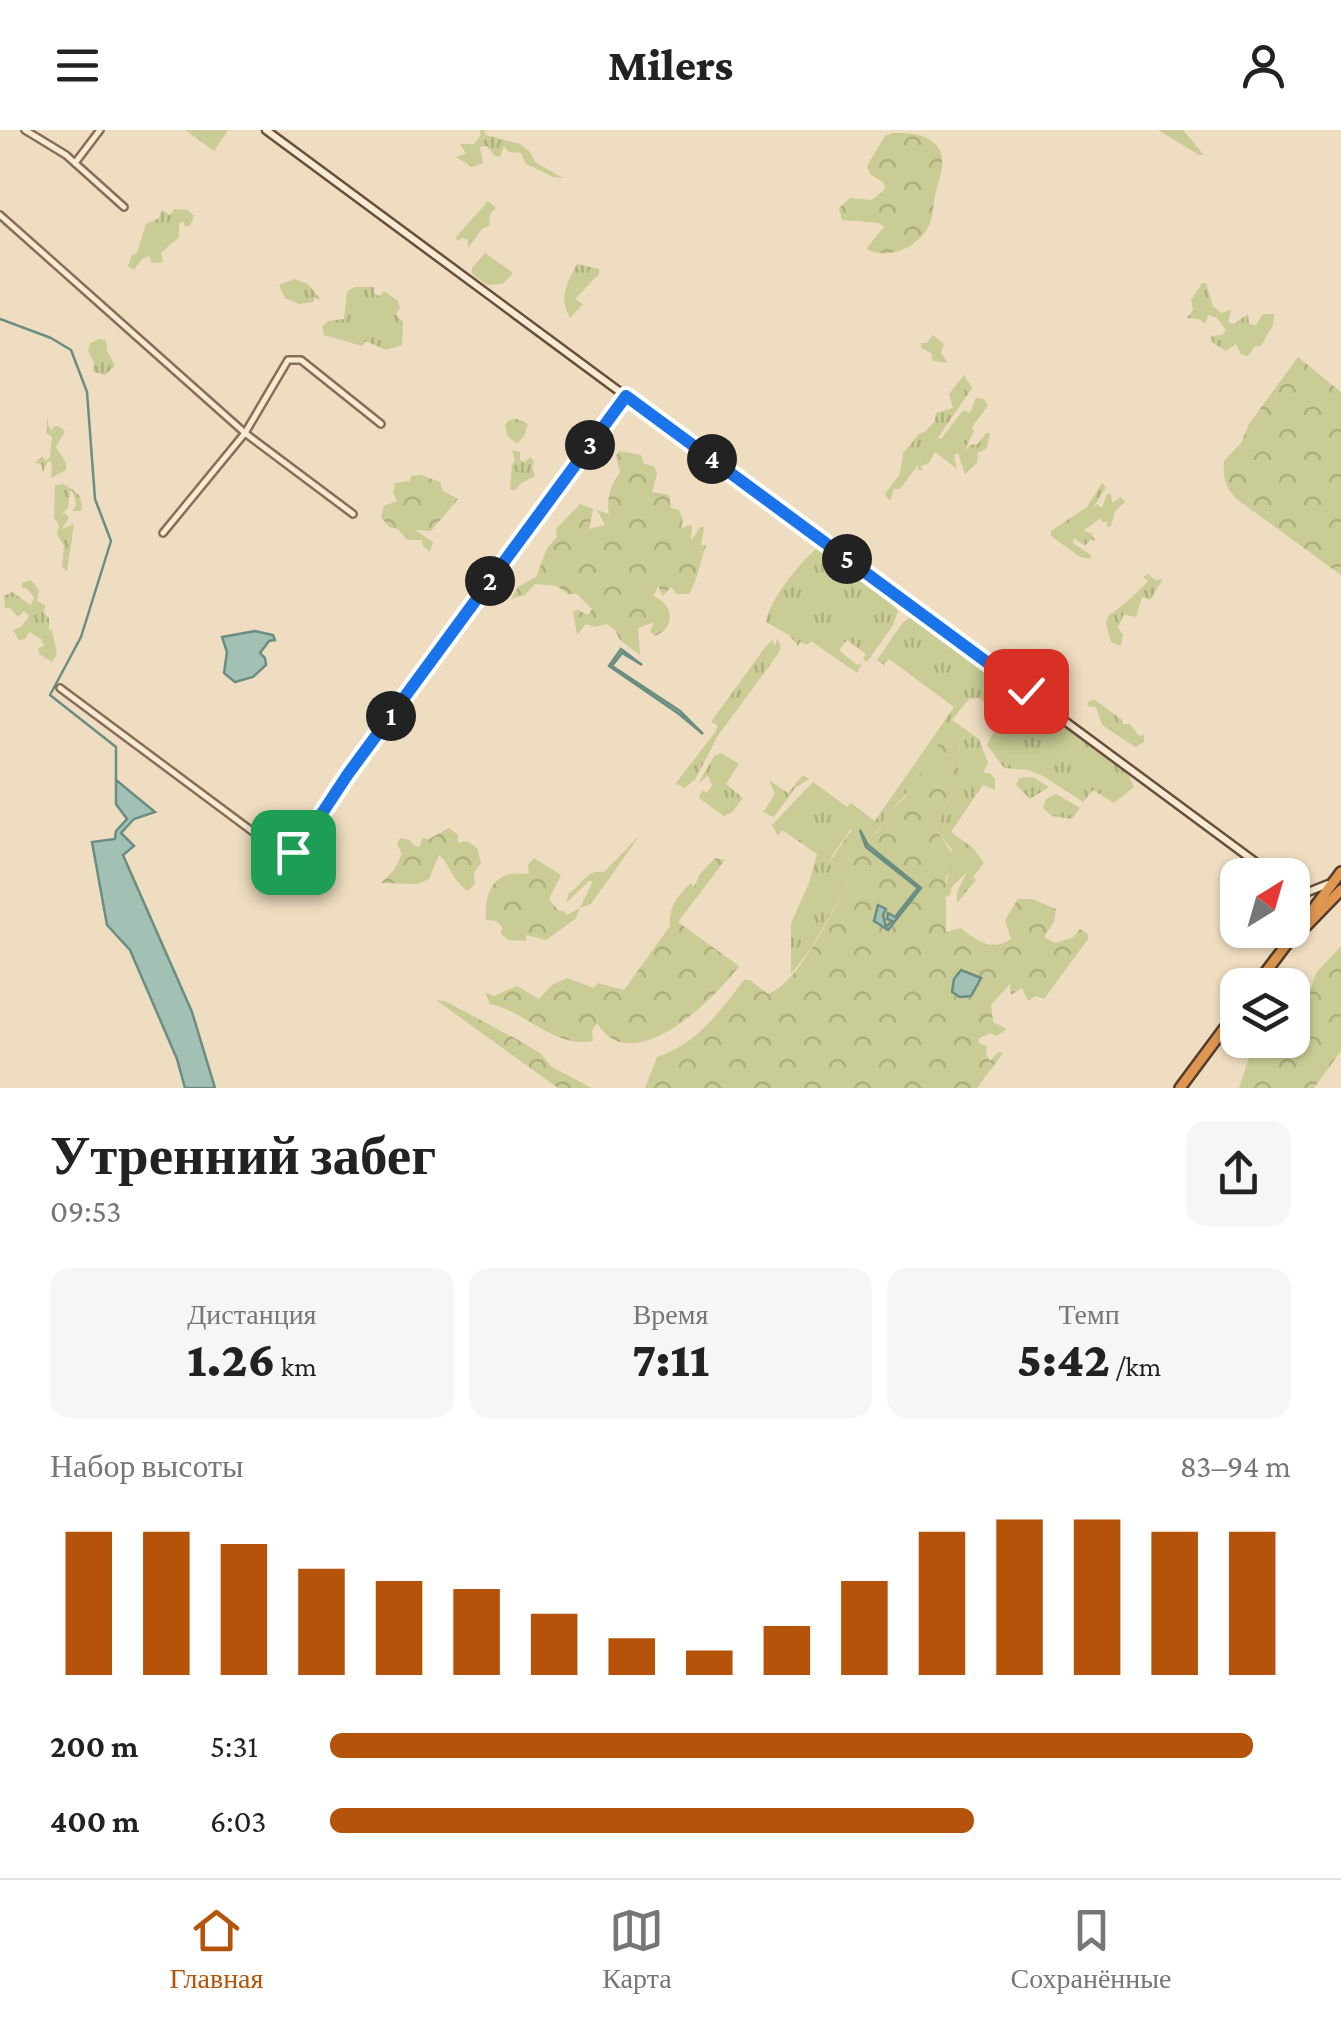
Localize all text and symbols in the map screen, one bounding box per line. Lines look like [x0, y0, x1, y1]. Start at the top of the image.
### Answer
icon: menu [50, 38, 105, 93]
icon: person [1236, 38, 1291, 93]
text: Milers [608, 40, 733, 90]
pin: 3 [565, 420, 615, 470]
text: 3 [583, 429, 597, 460]
pin: 4 [687, 434, 737, 484]
text: 4 [704, 443, 720, 474]
pin: 5 [822, 534, 872, 584]
text: 5 [840, 543, 854, 574]
pin: 2 [465, 556, 515, 606]
text: 2 [483, 565, 497, 596]
pin [984, 649, 1069, 734]
icon: check [999, 664, 1054, 719]
pin: 1 [366, 691, 416, 741]
text: 1 [386, 700, 396, 731]
pin [251, 810, 336, 895]
icon: arrive [266, 825, 321, 880]
north arrow [1220, 858, 1310, 948]
map controls [1220, 858, 1310, 1058]
button: layers [1220, 968, 1310, 1058]
button: share [1186, 1121, 1291, 1226]
text: Утренний забег [50, 1125, 436, 1186]
text: 09:53 [50, 1193, 121, 1229]
text: Дистанция [187, 1299, 317, 1330]
text: Время [633, 1299, 708, 1330]
text: Темп [1059, 1299, 1120, 1330]
text: 1.26 [187, 1331, 276, 1387]
text: 7:11 [632, 1331, 709, 1387]
text: 5:42 [1017, 1331, 1110, 1387]
text: km [276, 1351, 317, 1382]
text: /km [1110, 1351, 1161, 1382]
text: Набор высоты [50, 1448, 243, 1484]
text: 83–94 m [1180, 1448, 1291, 1484]
text: 200 m [50, 1728, 138, 1764]
text: 5:31 [210, 1728, 258, 1764]
text: 400 m [50, 1803, 139, 1839]
text: 6:03 [210, 1803, 267, 1839]
tab: Главная [169, 1903, 263, 1995]
tab: Карта [602, 1903, 672, 1995]
tab: Сохранённые [1011, 1903, 1172, 1995]

